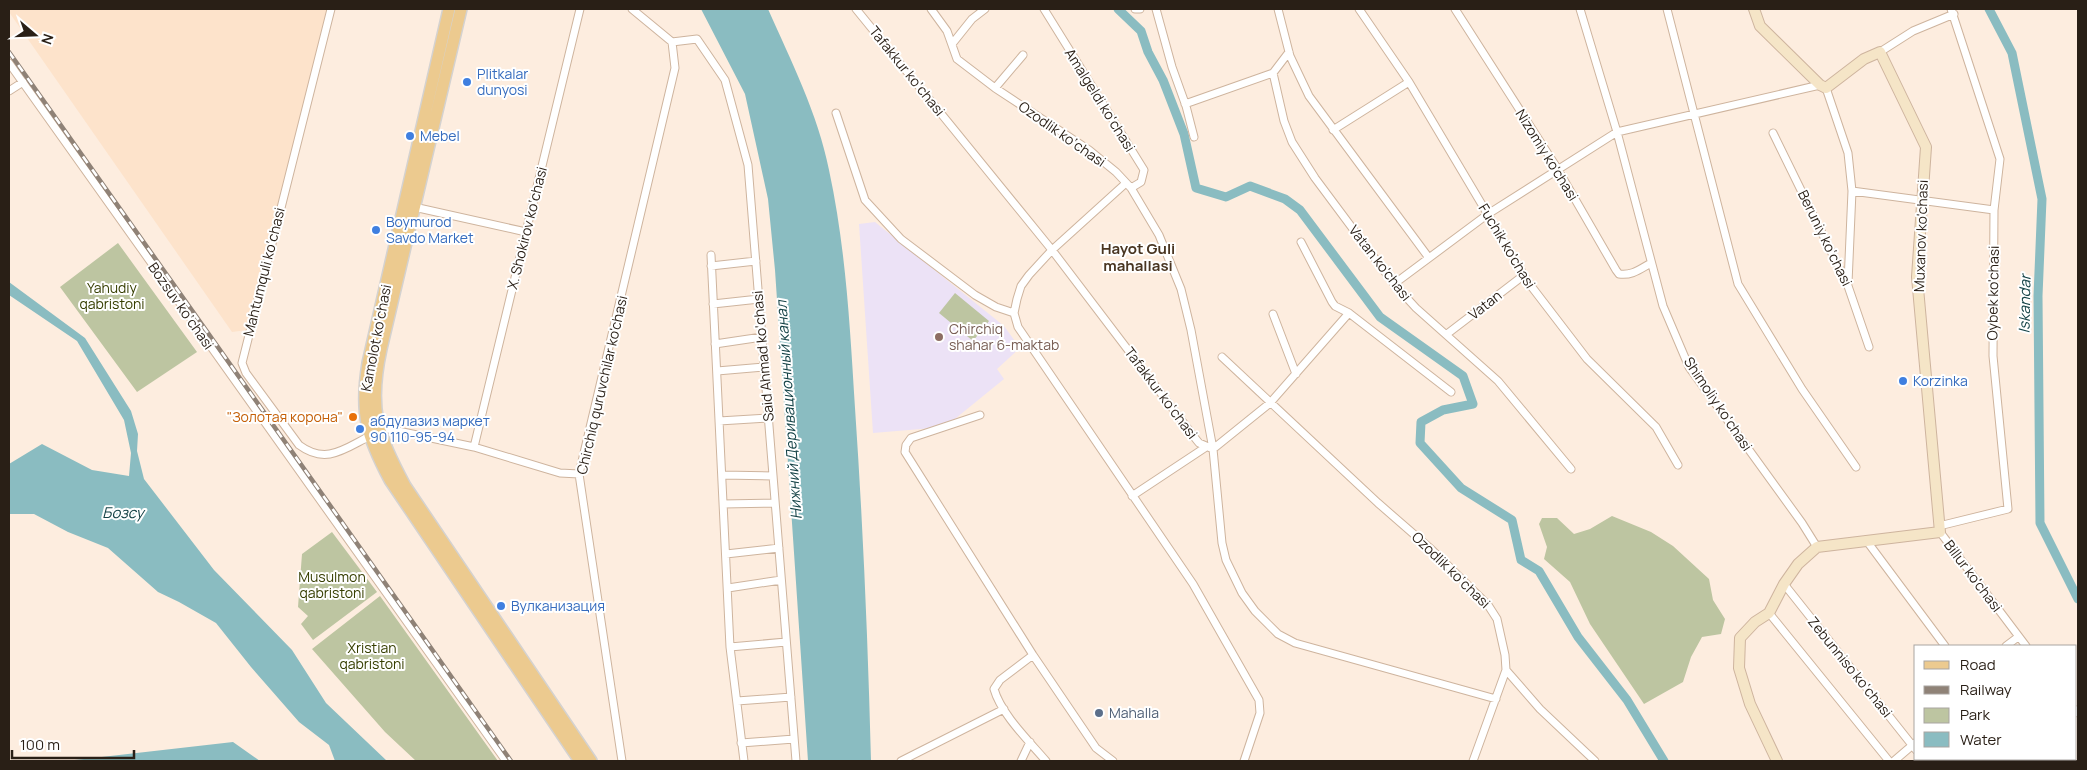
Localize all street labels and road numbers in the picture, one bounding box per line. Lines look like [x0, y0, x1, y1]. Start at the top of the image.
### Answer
street label: Tafakkur ko‘chasi [865, 22, 950, 120]
street label: Amalgeldi ko‘chasi [1061, 44, 1140, 155]
street label: Ozodlik ko‘chasi [1015, 96, 1110, 171]
street label: Nizomiy ko'chasi [1512, 105, 1583, 204]
street label: X. Shokirov ko‘chasi [502, 165, 551, 291]
street label: Muxanov ko'chasi [1909, 180, 1932, 292]
street label: Beruniy ko‘chasi [1794, 187, 1857, 289]
street label: Fuchik ko'chasi [1475, 200, 1540, 292]
street label: Mahtumquli ko‘chasi [238, 205, 289, 338]
street label: Vatan ko'chasi [1345, 221, 1416, 304]
street label: Oybek ko'chasi [1982, 245, 2003, 341]
street label: Bozsuv ko‘chasi [144, 258, 219, 353]
street label: Kamolot ko‘chasi [356, 283, 395, 393]
street label: Vatan [1464, 286, 1505, 324]
street label: Said Ahmad ko‘chasi [747, 290, 778, 422]
street label: Chirchiq quruvchilar ko'chasi [572, 294, 631, 476]
street label: Tafakkur ko‘chasi [1121, 343, 1202, 442]
street label: Shimoliy ko‘chasi [1680, 353, 1757, 455]
street label: Ozodlik ko‘chasi [1408, 527, 1495, 612]
street label: Billur ko'chasi [1940, 536, 2007, 616]
street label: Zebunniso ko‘chasi [1804, 612, 1897, 721]

